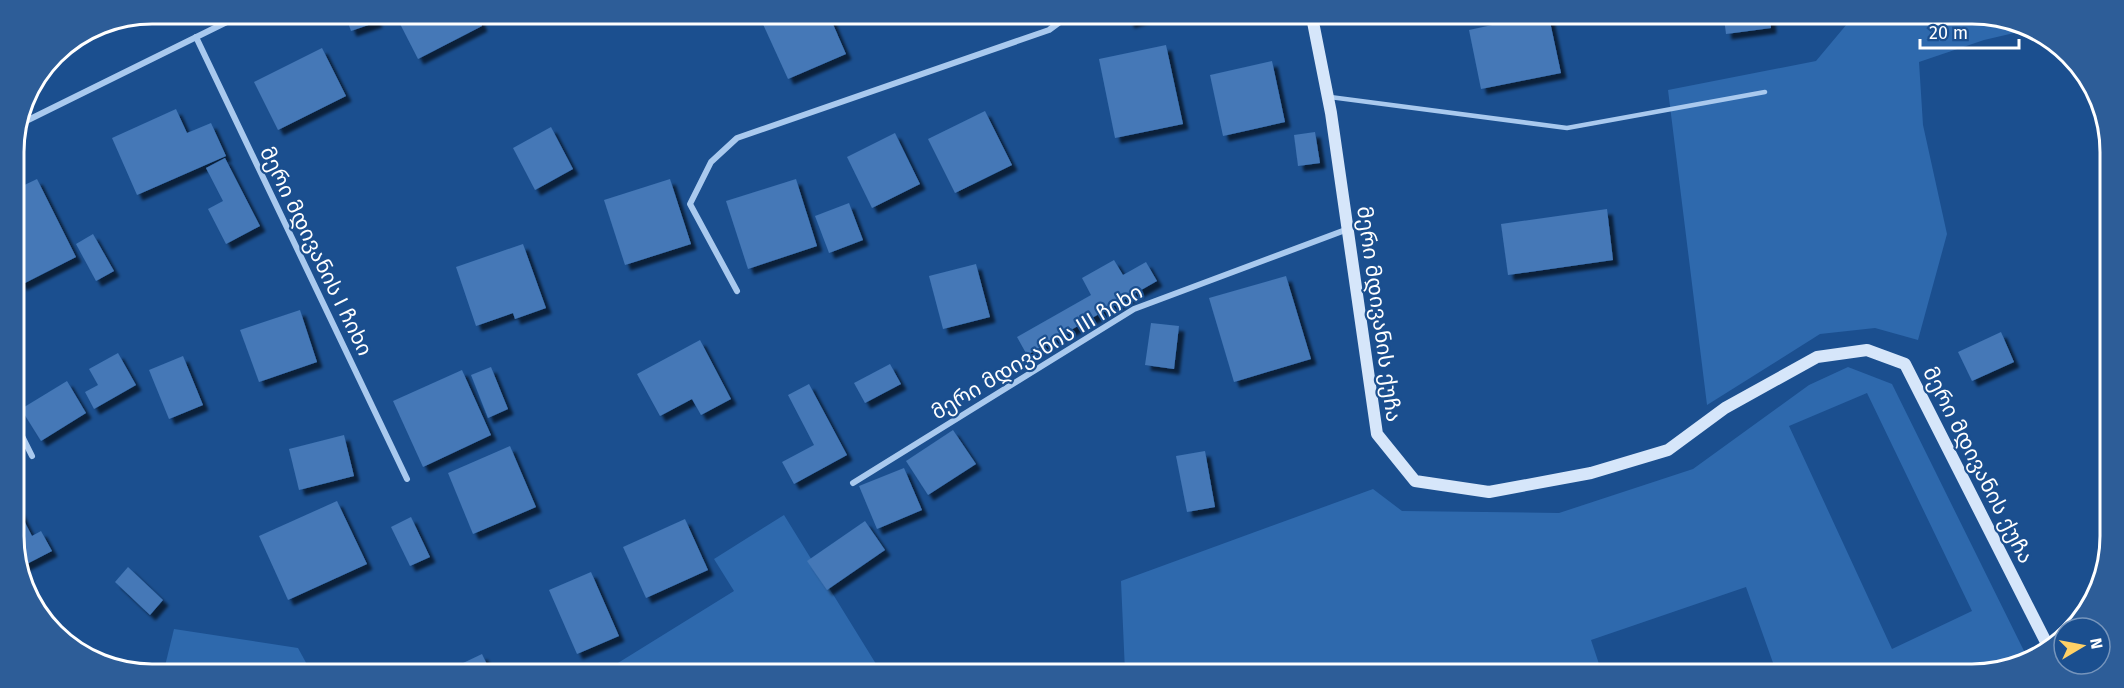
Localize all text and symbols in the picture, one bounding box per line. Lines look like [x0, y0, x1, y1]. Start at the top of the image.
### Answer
scale bar [1920, 12, 2019, 50]
text: 20 m [1929, 22, 1968, 44]
street label: მერი მდივანის I ჩიხი [254, 142, 378, 360]
street label: მერი მდივანის ქუჩა [1351, 204, 1407, 424]
street label: მერი მდივანის III ჩიხი [927, 279, 1147, 425]
street label: მერი მდივანის ქუჩა [1917, 362, 2039, 568]
north arrow [2052, 616, 2112, 676]
text: N [2086, 637, 2107, 650]

